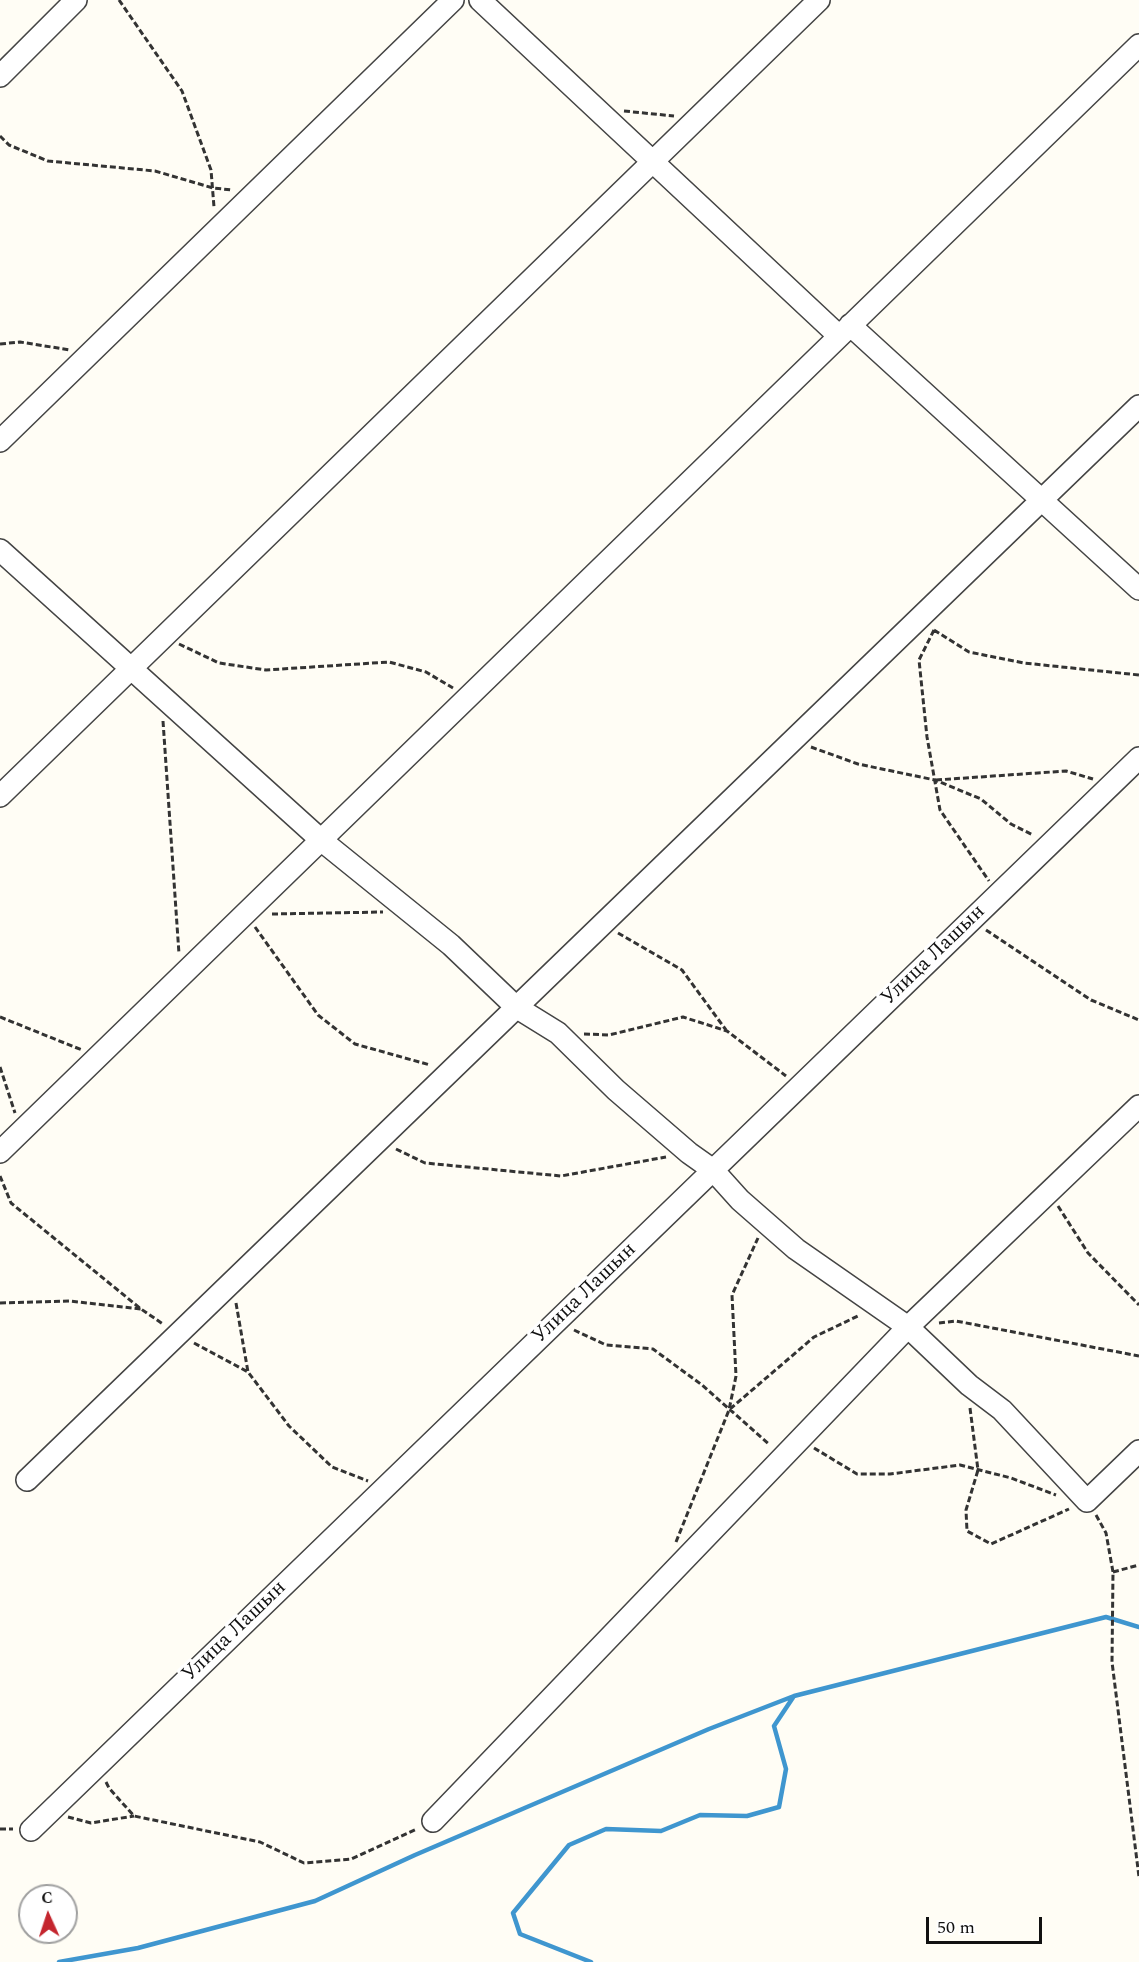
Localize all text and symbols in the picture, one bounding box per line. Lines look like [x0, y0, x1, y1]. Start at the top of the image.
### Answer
street label: Улица Лашын [877, 900, 991, 1012]
street label: Улица Лашын [528, 1238, 642, 1350]
street label: Улица Лашын [178, 1576, 292, 1688]
north arrow [18, 1884, 78, 1944]
text: С [41, 1886, 53, 1910]
scale bar [929, 1905, 1044, 1943]
text: 50 m [937, 1914, 975, 1941]

